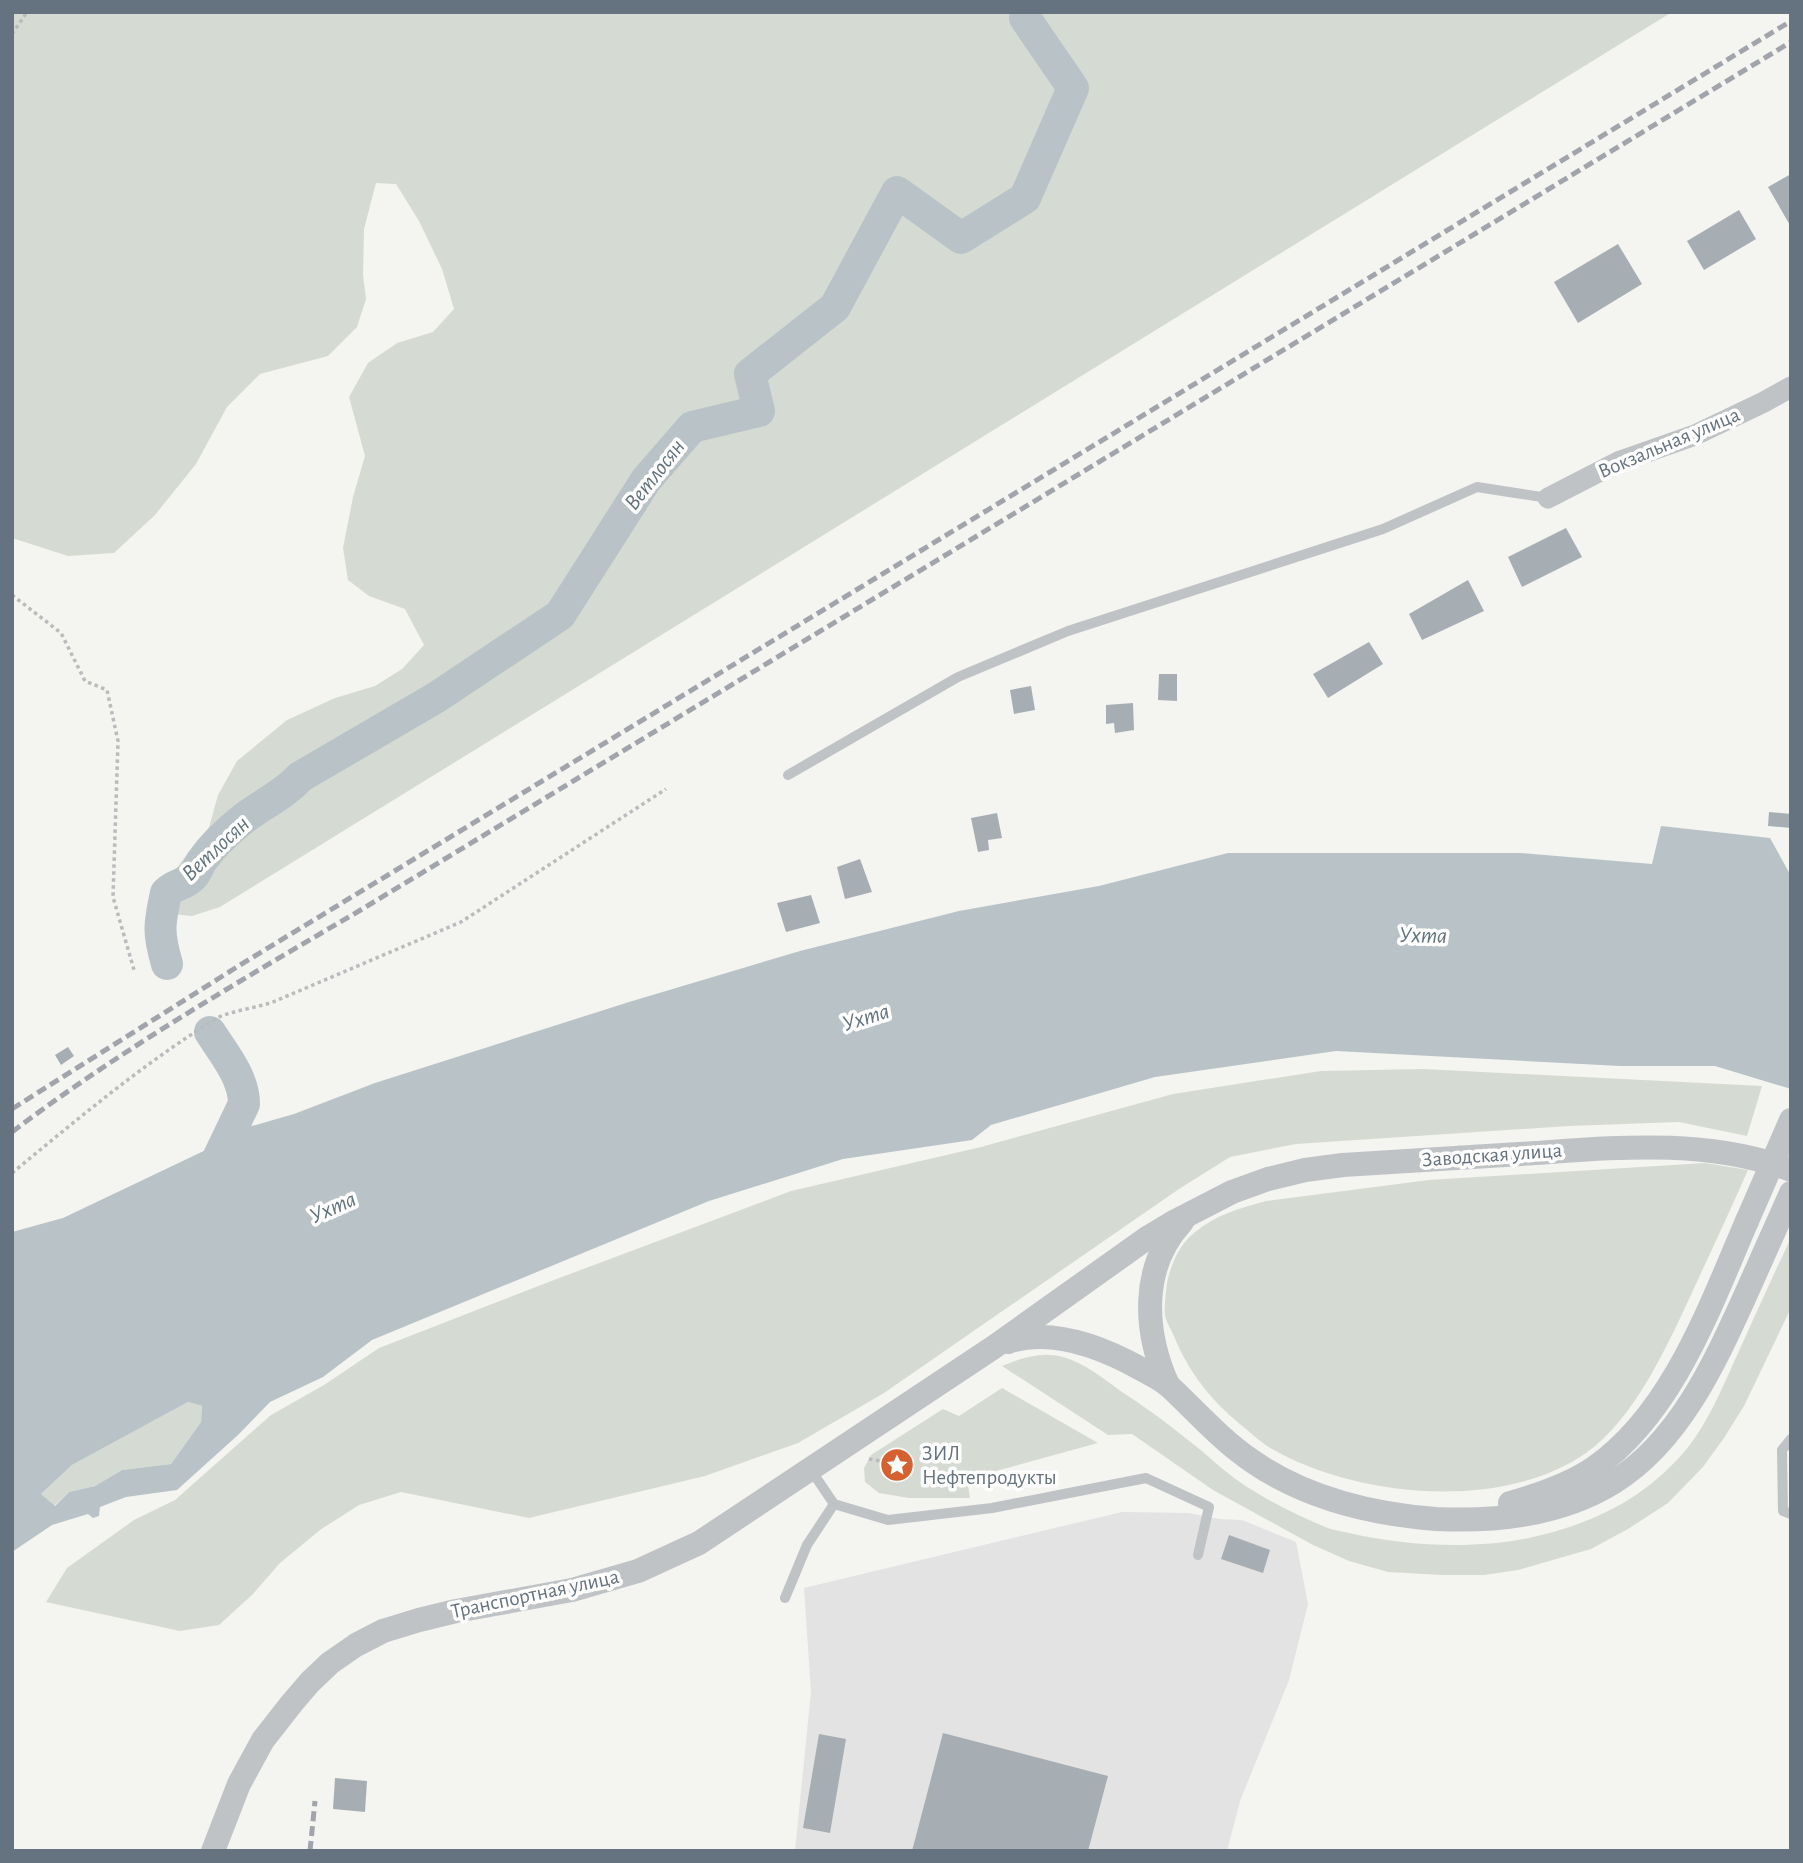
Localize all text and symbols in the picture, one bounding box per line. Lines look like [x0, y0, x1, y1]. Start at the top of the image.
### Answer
street label: Вокзальная улица [1595, 404, 1743, 482]
water label: Ветлосян [621, 435, 689, 515]
water label: Ветлосян [178, 812, 254, 886]
water label: Ухта [1399, 924, 1447, 948]
water label: Ухта [840, 1000, 892, 1036]
street label: Заводская улица [1421, 1140, 1563, 1170]
water label: Ухта [306, 1188, 360, 1228]
place label: ЗИЛ Нефтепродукты [922, 1443, 1057, 1488]
place icon: ЗИЛ Нефтепродукты [878, 1446, 916, 1484]
street label: Транспортная улица [449, 1566, 621, 1622]

